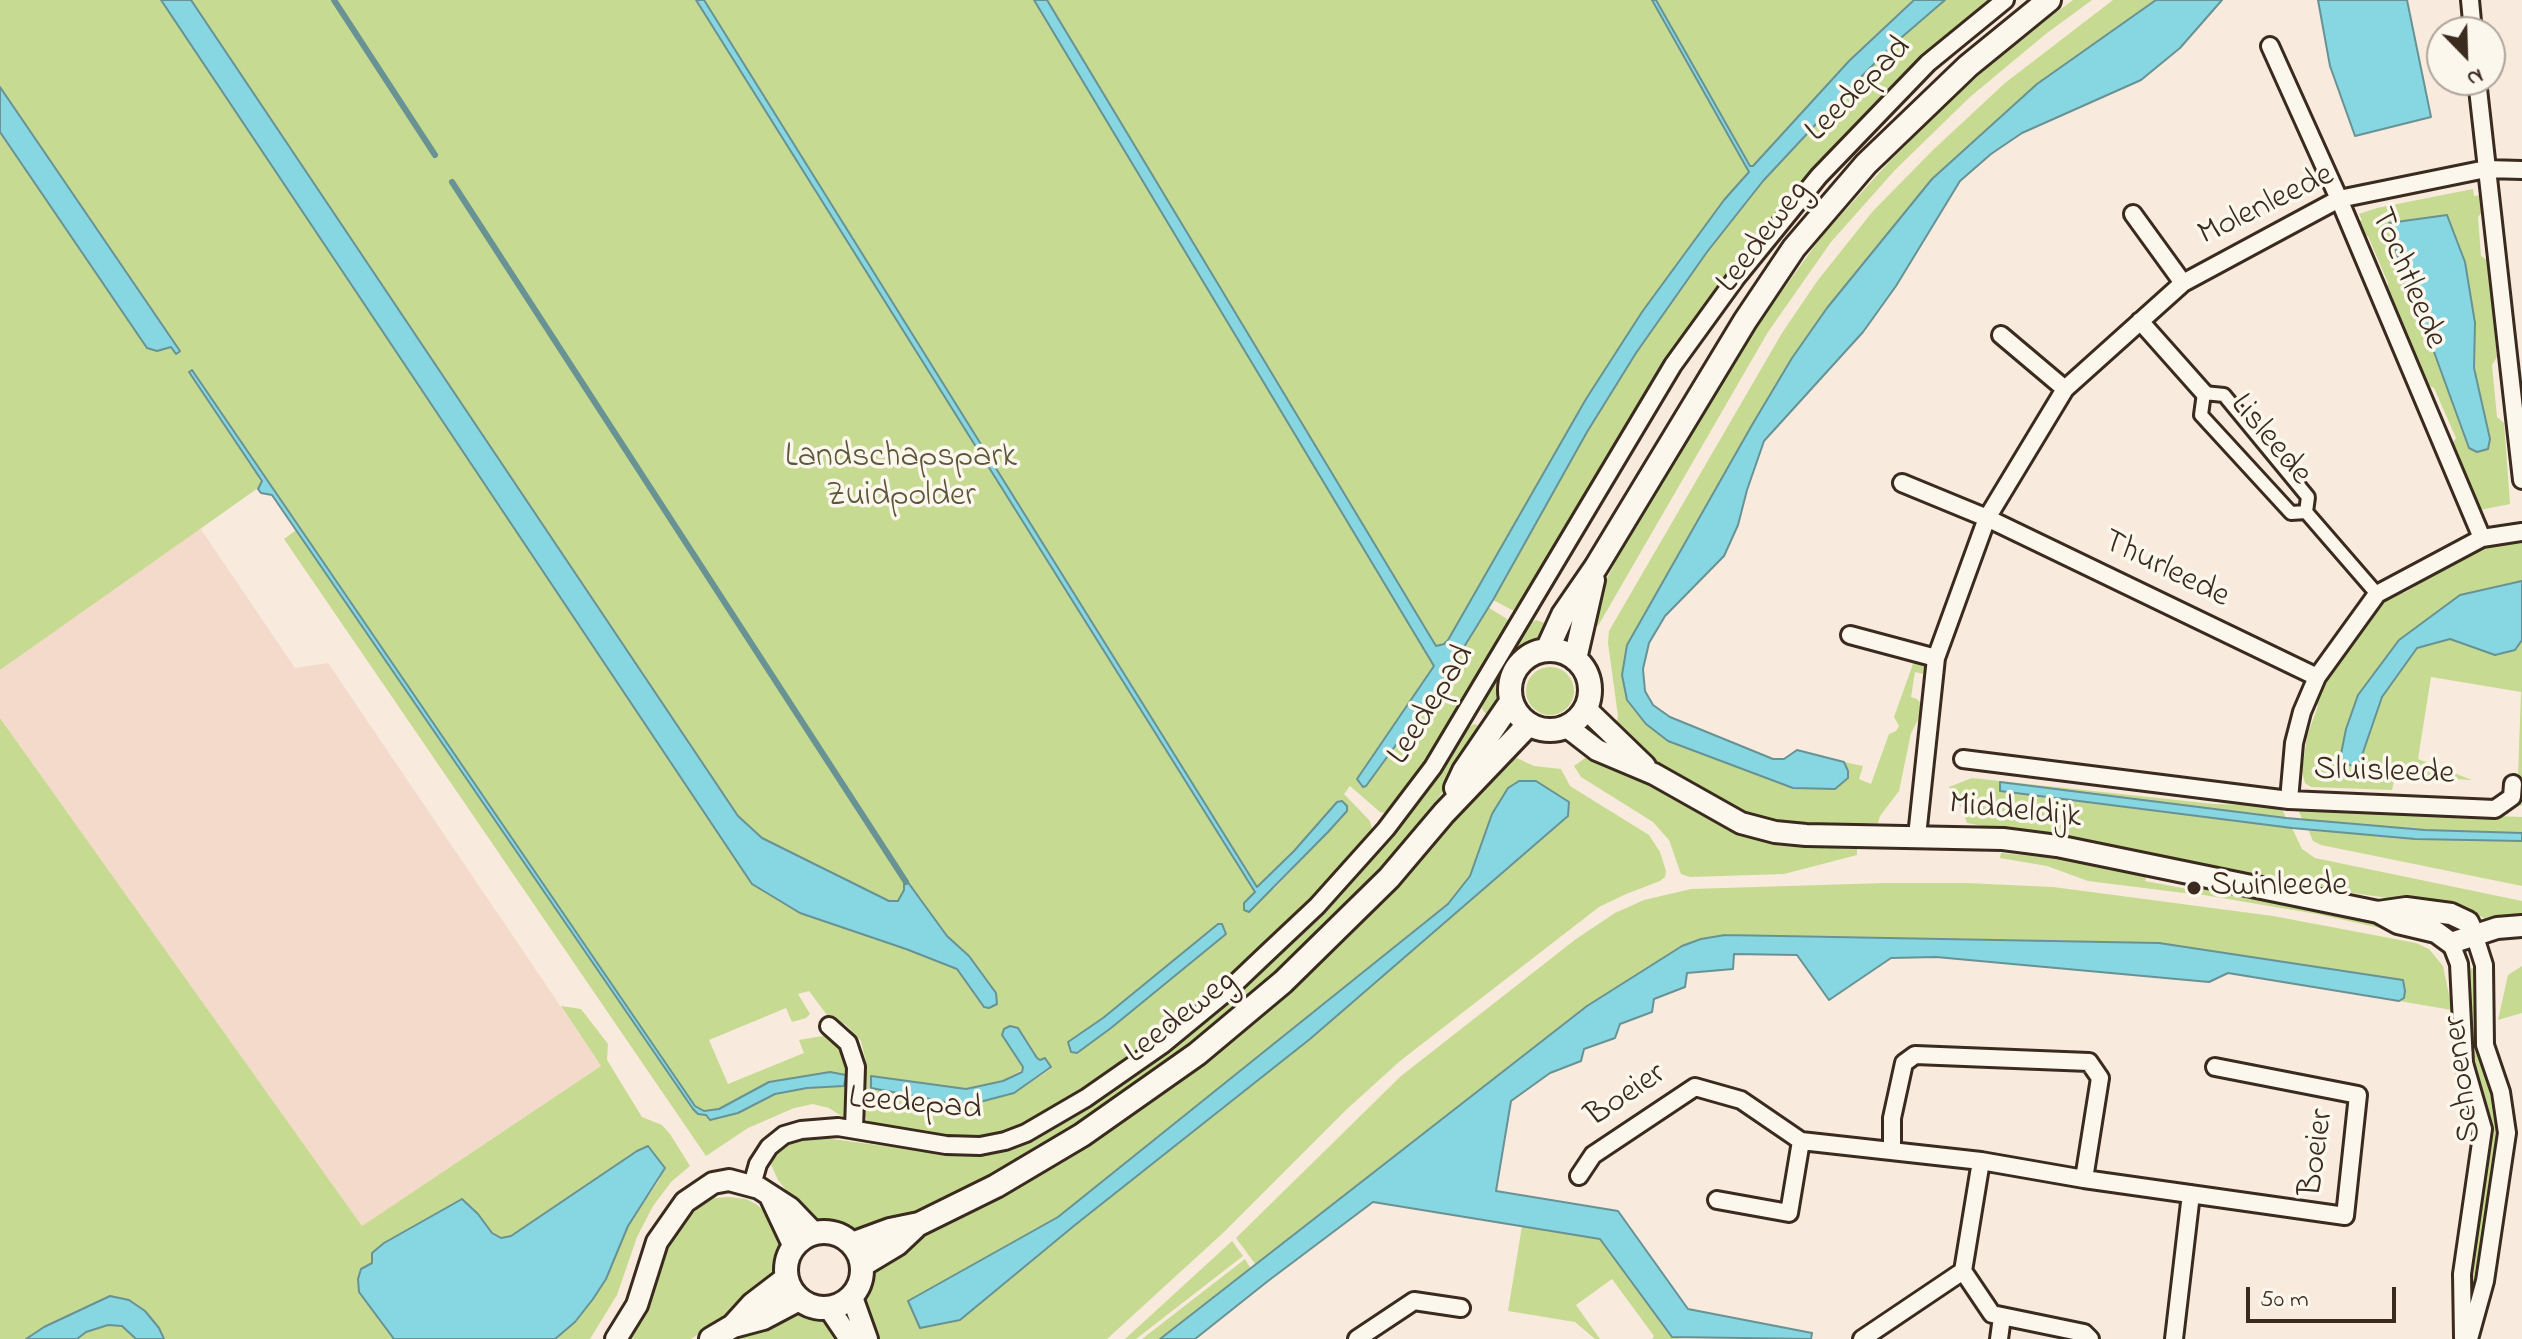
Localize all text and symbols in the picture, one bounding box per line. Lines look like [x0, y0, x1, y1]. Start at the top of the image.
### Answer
north arrow [2426, 16, 2506, 96]
street label: Leedepad [1798, 29, 1922, 153]
text: N [2462, 59, 2488, 94]
street label: Molenleede [2193, 157, 2341, 257]
street label: Leedeweg [1710, 174, 1820, 302]
street label: Tochtleede [2358, 202, 2454, 356]
street label: Lisleede [2219, 387, 2319, 495]
park label: Landschapspark Zuidpolder [785, 439, 1017, 518]
street label: Thurleede [2095, 523, 2235, 619]
street label: Leedepad [1380, 639, 1486, 773]
street label: Sluisleede [2313, 751, 2455, 797]
street label: Middeldijk [1947, 786, 2083, 840]
place label: Swinleede [2210, 868, 2348, 908]
marker: Swinleede [2185, 879, 2203, 897]
street label: Leedeweg [1118, 963, 1246, 1075]
street label: Schoener [2437, 1013, 2493, 1145]
street label: Boeier [1579, 1056, 1675, 1138]
street label: Leedepad [847, 1080, 983, 1132]
street label: Boeier [2293, 1107, 2345, 1199]
scale bar [2250, 1271, 2400, 1321]
text: 50 m [2260, 1283, 2309, 1318]

